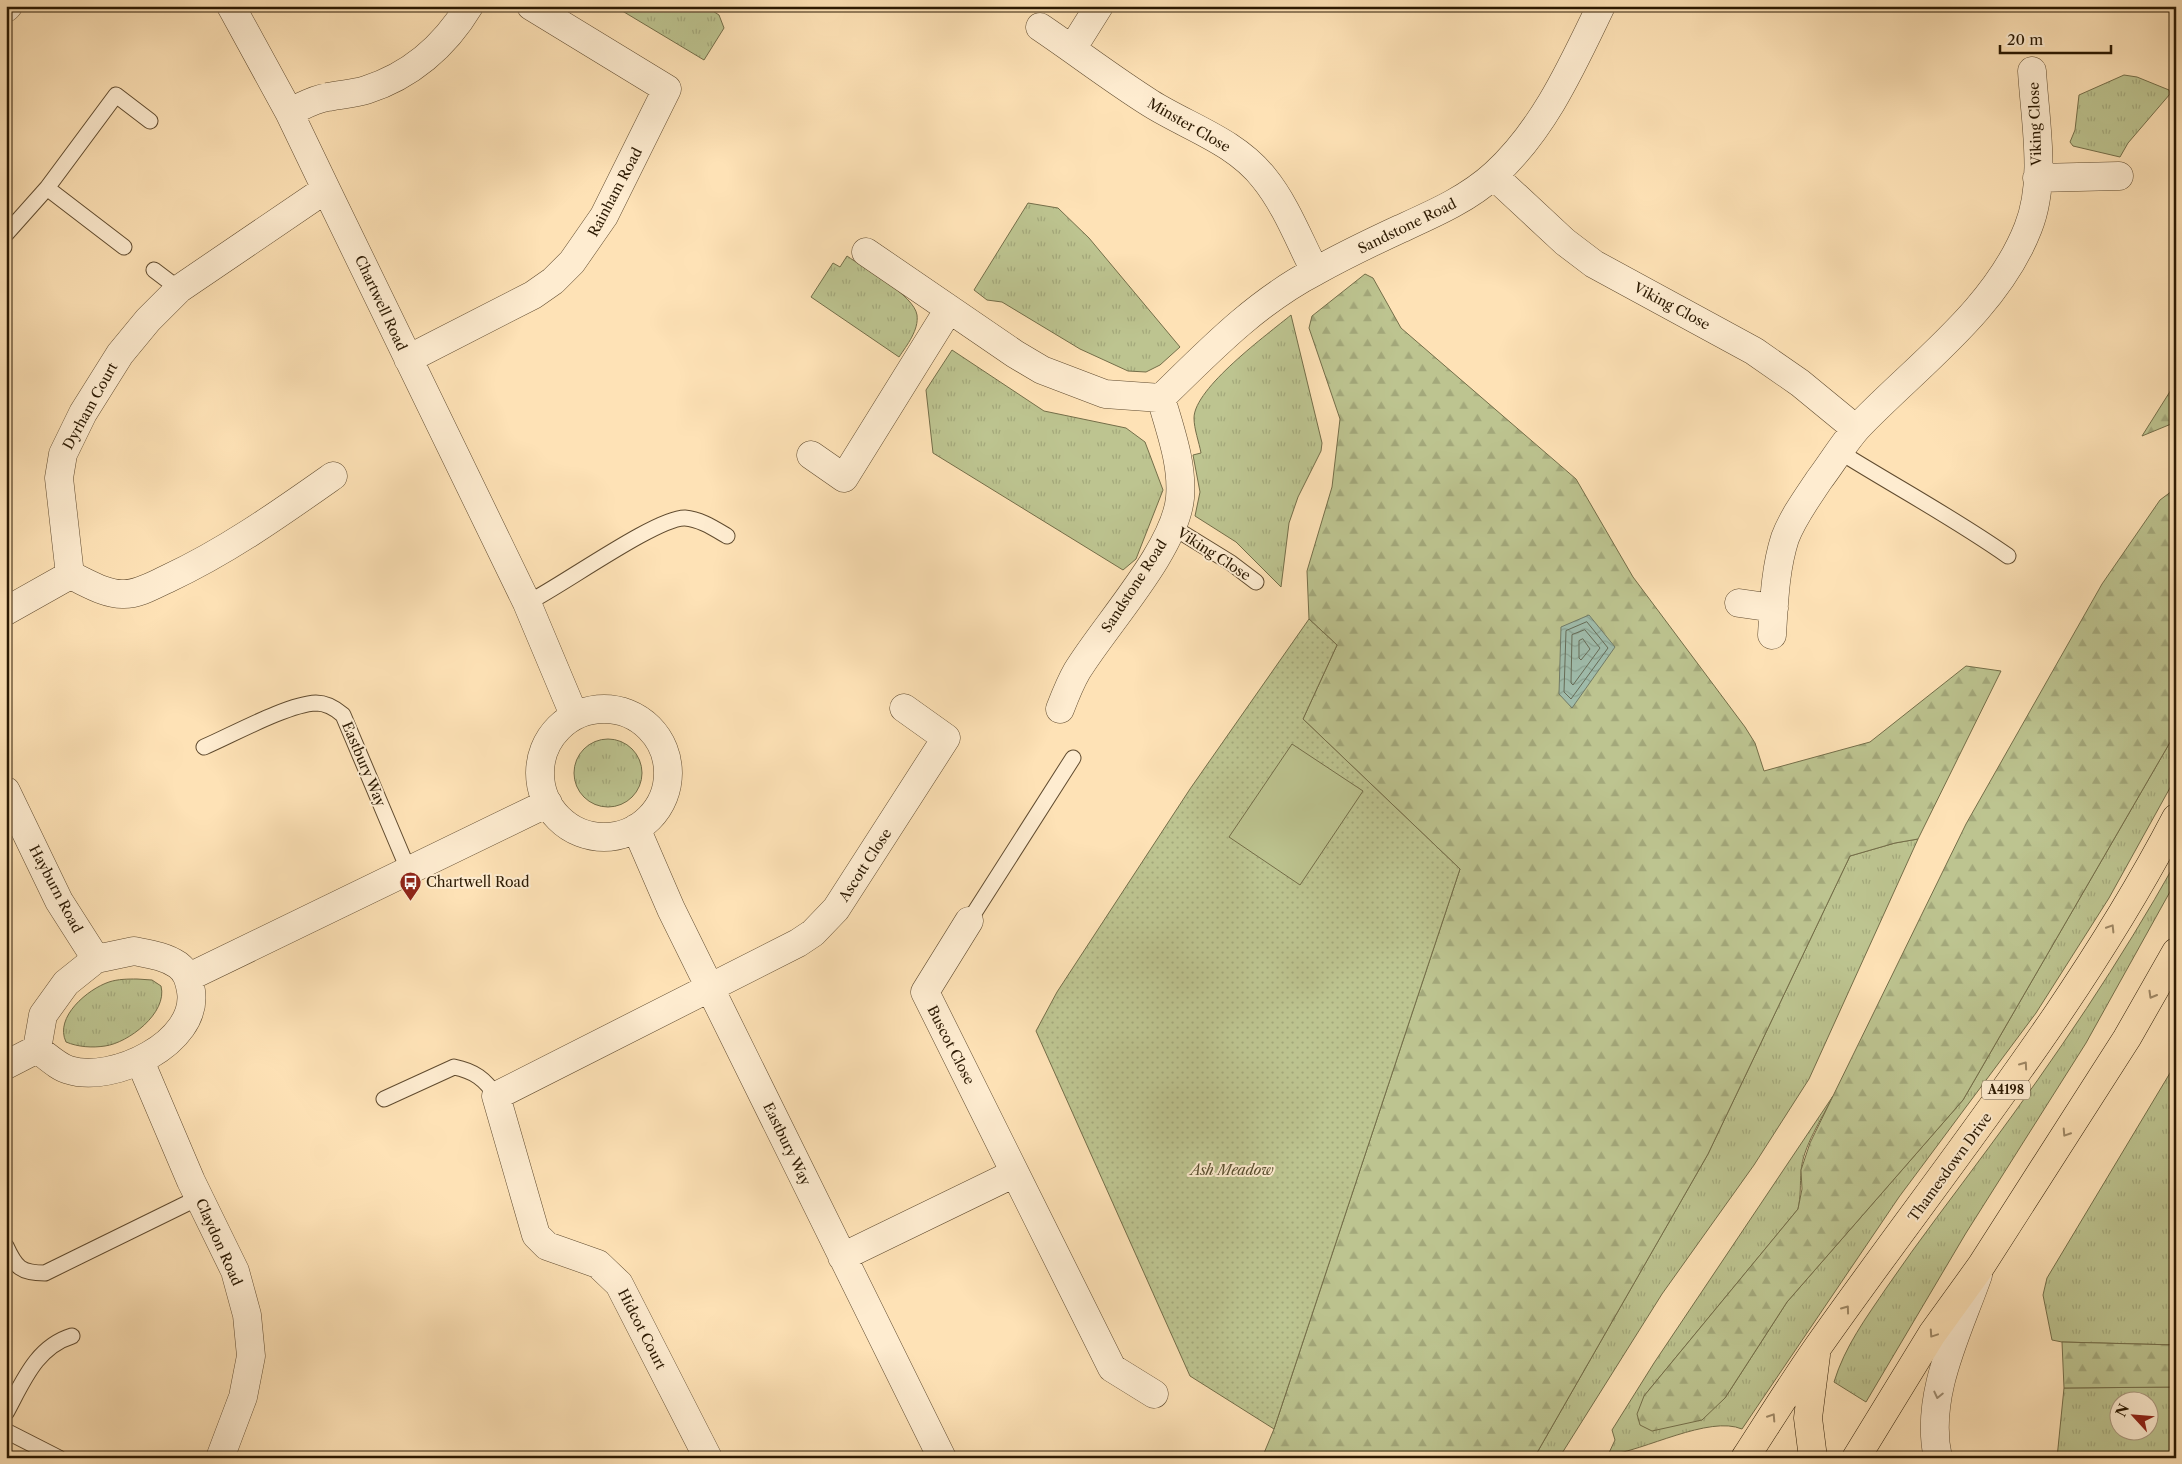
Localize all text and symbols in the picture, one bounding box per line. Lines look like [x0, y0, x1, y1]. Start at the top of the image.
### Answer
scale bar [2000, 22, 2111, 54]
text: 20 m [2007, 30, 2043, 49]
street label: Viking Close [2025, 82, 2045, 167]
street label: Minster Close [1144, 94, 1234, 156]
street label: Rainham Road [584, 144, 646, 240]
street label: Sandstone Road [1355, 194, 1460, 258]
street label: Chartwell Road [351, 252, 411, 354]
street label: Viking Close [1630, 278, 1713, 334]
street label: Dyrham Court [59, 359, 121, 453]
street label: Viking Close [1173, 523, 1254, 585]
street label: Sandstone Road [1097, 536, 1171, 636]
street label: Eastbury Way [338, 719, 390, 809]
street label: Ascott Close [834, 825, 895, 906]
street label: Hayburn Road [25, 842, 87, 936]
bus stop icon: Chartwell Road [398, 870, 422, 901]
place label: Chartwell Road [426, 873, 530, 891]
one-way arrow [2105, 924, 2115, 933]
one-way arrow [2148, 989, 2158, 998]
street label: Buscot Close [923, 1002, 979, 1088]
one-way arrow [2018, 1061, 2027, 1070]
road number: A4198 [1982, 1080, 2030, 1100]
street label: Eastbury Way [759, 1099, 815, 1189]
street label: Thamesdown Drive [1904, 1109, 1996, 1225]
one-way arrow [2063, 1128, 2073, 1137]
park label: Ash Meadow [1188, 1161, 1274, 1179]
street label: Claydon Road [192, 1196, 246, 1289]
street label: Hidcot Court [614, 1286, 670, 1372]
one-way arrow [1840, 1305, 1849, 1315]
one-way arrow [1930, 1328, 1939, 1338]
one-way arrow [1933, 1391, 1944, 1400]
north arrow [2110, 1392, 2160, 1442]
text: N [2112, 1401, 2133, 1420]
one-way arrow [1765, 1413, 1775, 1422]

